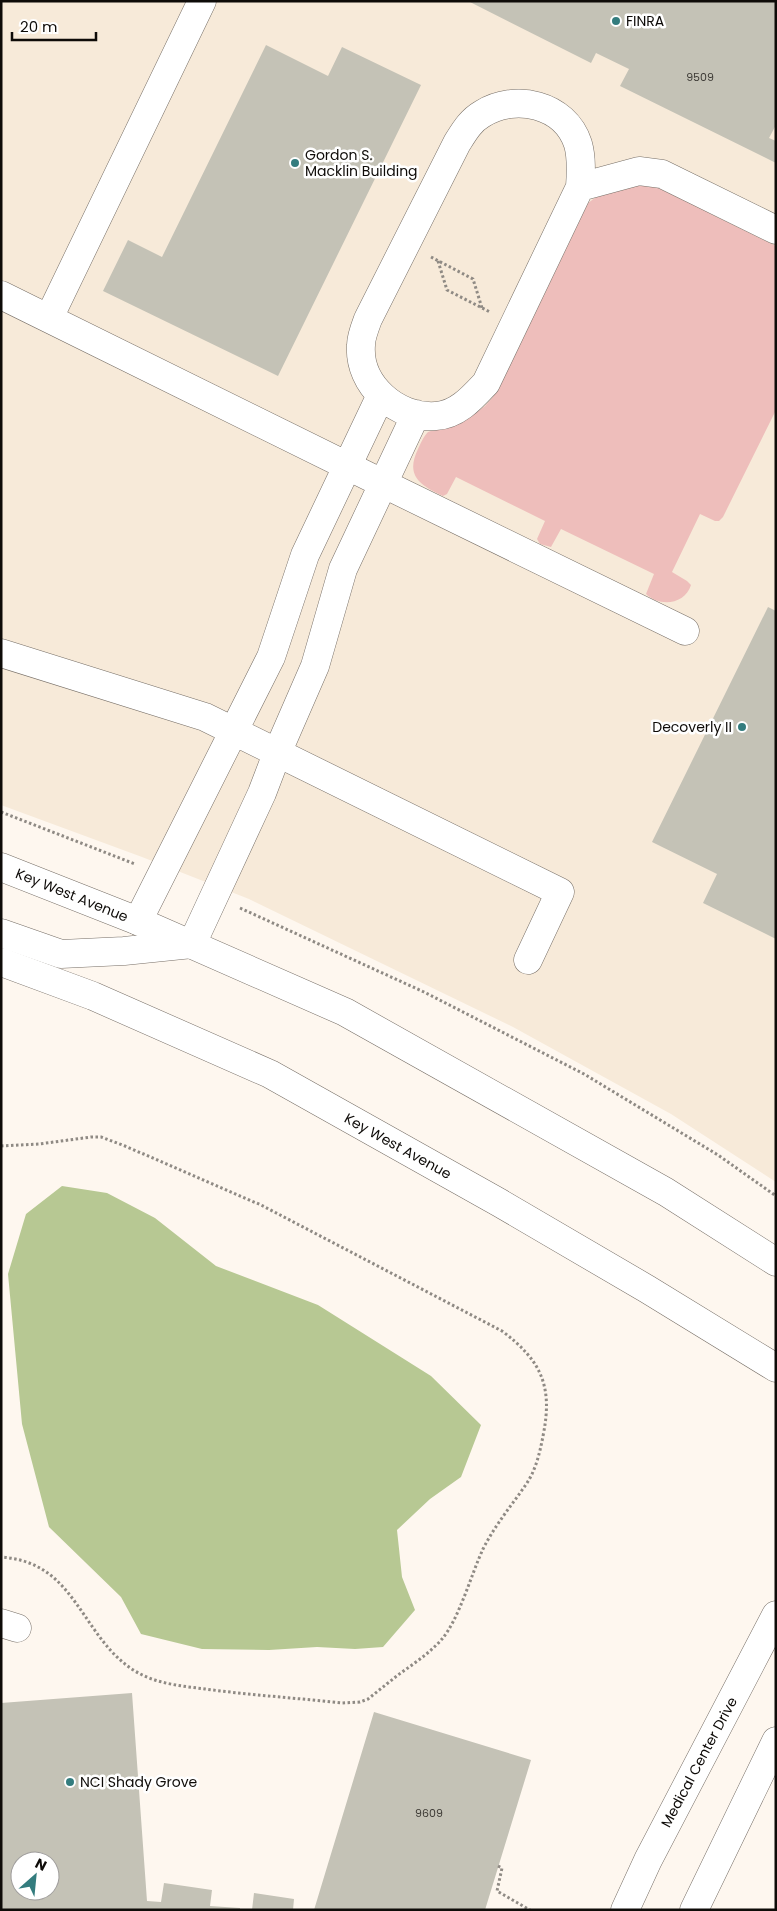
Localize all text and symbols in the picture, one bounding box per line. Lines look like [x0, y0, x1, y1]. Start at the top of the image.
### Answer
scale bar [12, 10, 96, 42]
place label: FINRA [626, 11, 664, 31]
marker: FINRA [610, 15, 622, 27]
text: 20 m [20, 16, 58, 37]
house number: 9509 [686, 69, 714, 85]
place label: Gordon S. Macklin Building [305, 145, 418, 181]
marker: Gordon S. Macklin Building [289, 157, 301, 169]
place label: Decoverly II [652, 717, 732, 737]
marker: Decoverly II [736, 721, 748, 733]
street label: Key West Avenue [13, 863, 132, 927]
street label: Key West Avenue [341, 1108, 455, 1184]
street label: Medical Center Drive [656, 1693, 742, 1831]
place label: NCI Shady Grove [80, 1772, 197, 1792]
marker: NCI Shady Grove [64, 1776, 76, 1788]
house number: 9609 [415, 1805, 443, 1821]
north arrow [10, 1851, 60, 1901]
text: N [32, 1853, 50, 1876]

